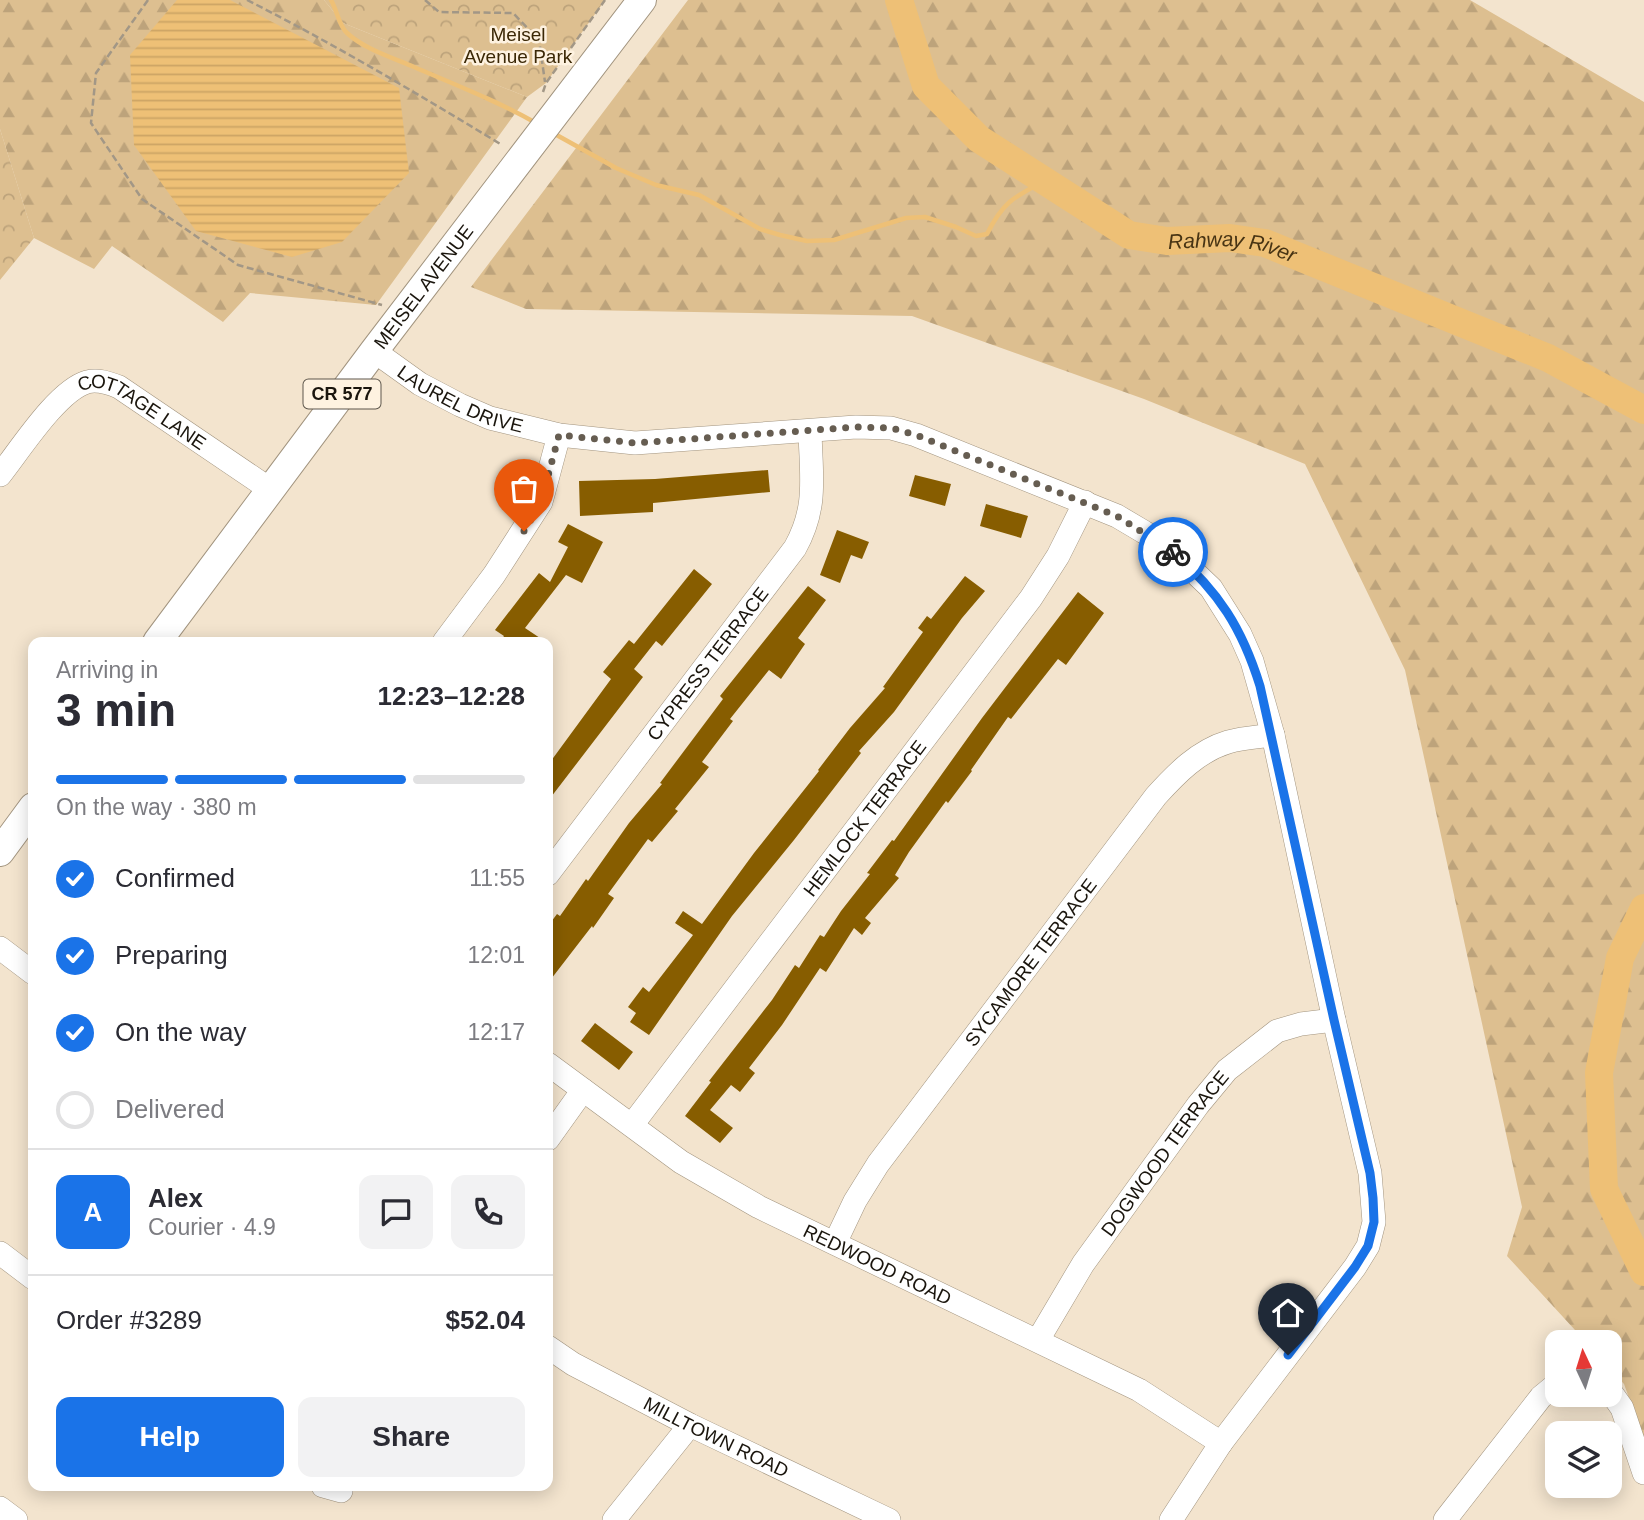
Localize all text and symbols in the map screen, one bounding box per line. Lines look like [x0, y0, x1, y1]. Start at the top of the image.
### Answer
park label: Meisel Avenue Park [464, 24, 573, 67]
street label: MEISEL AVENUE [369, 221, 477, 353]
water label: Rahway River [1167, 226, 1301, 267]
street label: LAUREL DRIVE [394, 361, 525, 436]
street label: COTTAGE LANE [74, 370, 210, 453]
road number: CR 577 [304, 380, 380, 408]
pin [494, 459, 554, 531]
icon: bag [505, 470, 543, 508]
courier [1138, 517, 1208, 587]
icon: bike [1154, 533, 1192, 571]
street label: CYPRESS TERRACE [643, 583, 772, 744]
text: Arriving in [56, 657, 158, 683]
text: 12:23–12:28 [378, 681, 525, 711]
text: 3 min [56, 684, 176, 736]
street label: HEMLOCK TERRACE [799, 736, 930, 900]
text: On the way · 380 m [56, 794, 257, 820]
icon: check [56, 860, 94, 898]
text: Confirmed [115, 863, 235, 893]
text: 11:55 [469, 865, 525, 891]
street label: SYCAMORE TERRACE [960, 874, 1101, 1050]
icon: check [56, 937, 94, 975]
text: Preparing [115, 940, 228, 970]
text: 12:01 [467, 942, 525, 968]
icon: check [56, 1014, 94, 1052]
text: On the way [115, 1017, 247, 1047]
text: 12:17 [467, 1019, 525, 1045]
street label: DOGWOOD TERRACE [1096, 1066, 1233, 1240]
text: Delivered [115, 1094, 225, 1124]
button: chat [359, 1175, 433, 1249]
button: phone [451, 1175, 525, 1249]
text: Alex [148, 1183, 203, 1213]
text: A [84, 1197, 102, 1227]
text: Courier · 4.9 [148, 1214, 276, 1240]
street label: REDWOOD ROAD [800, 1220, 955, 1309]
pin [1258, 1283, 1318, 1355]
icon: home [1269, 1294, 1307, 1332]
text: Order #3289 [56, 1305, 202, 1335]
text: $52.04 [445, 1305, 525, 1335]
north arrow [1545, 1330, 1622, 1407]
map controls [1545, 1330, 1622, 1498]
street label: MILLTOWN ROAD [640, 1392, 792, 1481]
button: Help [56, 1397, 284, 1477]
button: Share [298, 1397, 525, 1477]
button: layers [1545, 1421, 1622, 1498]

